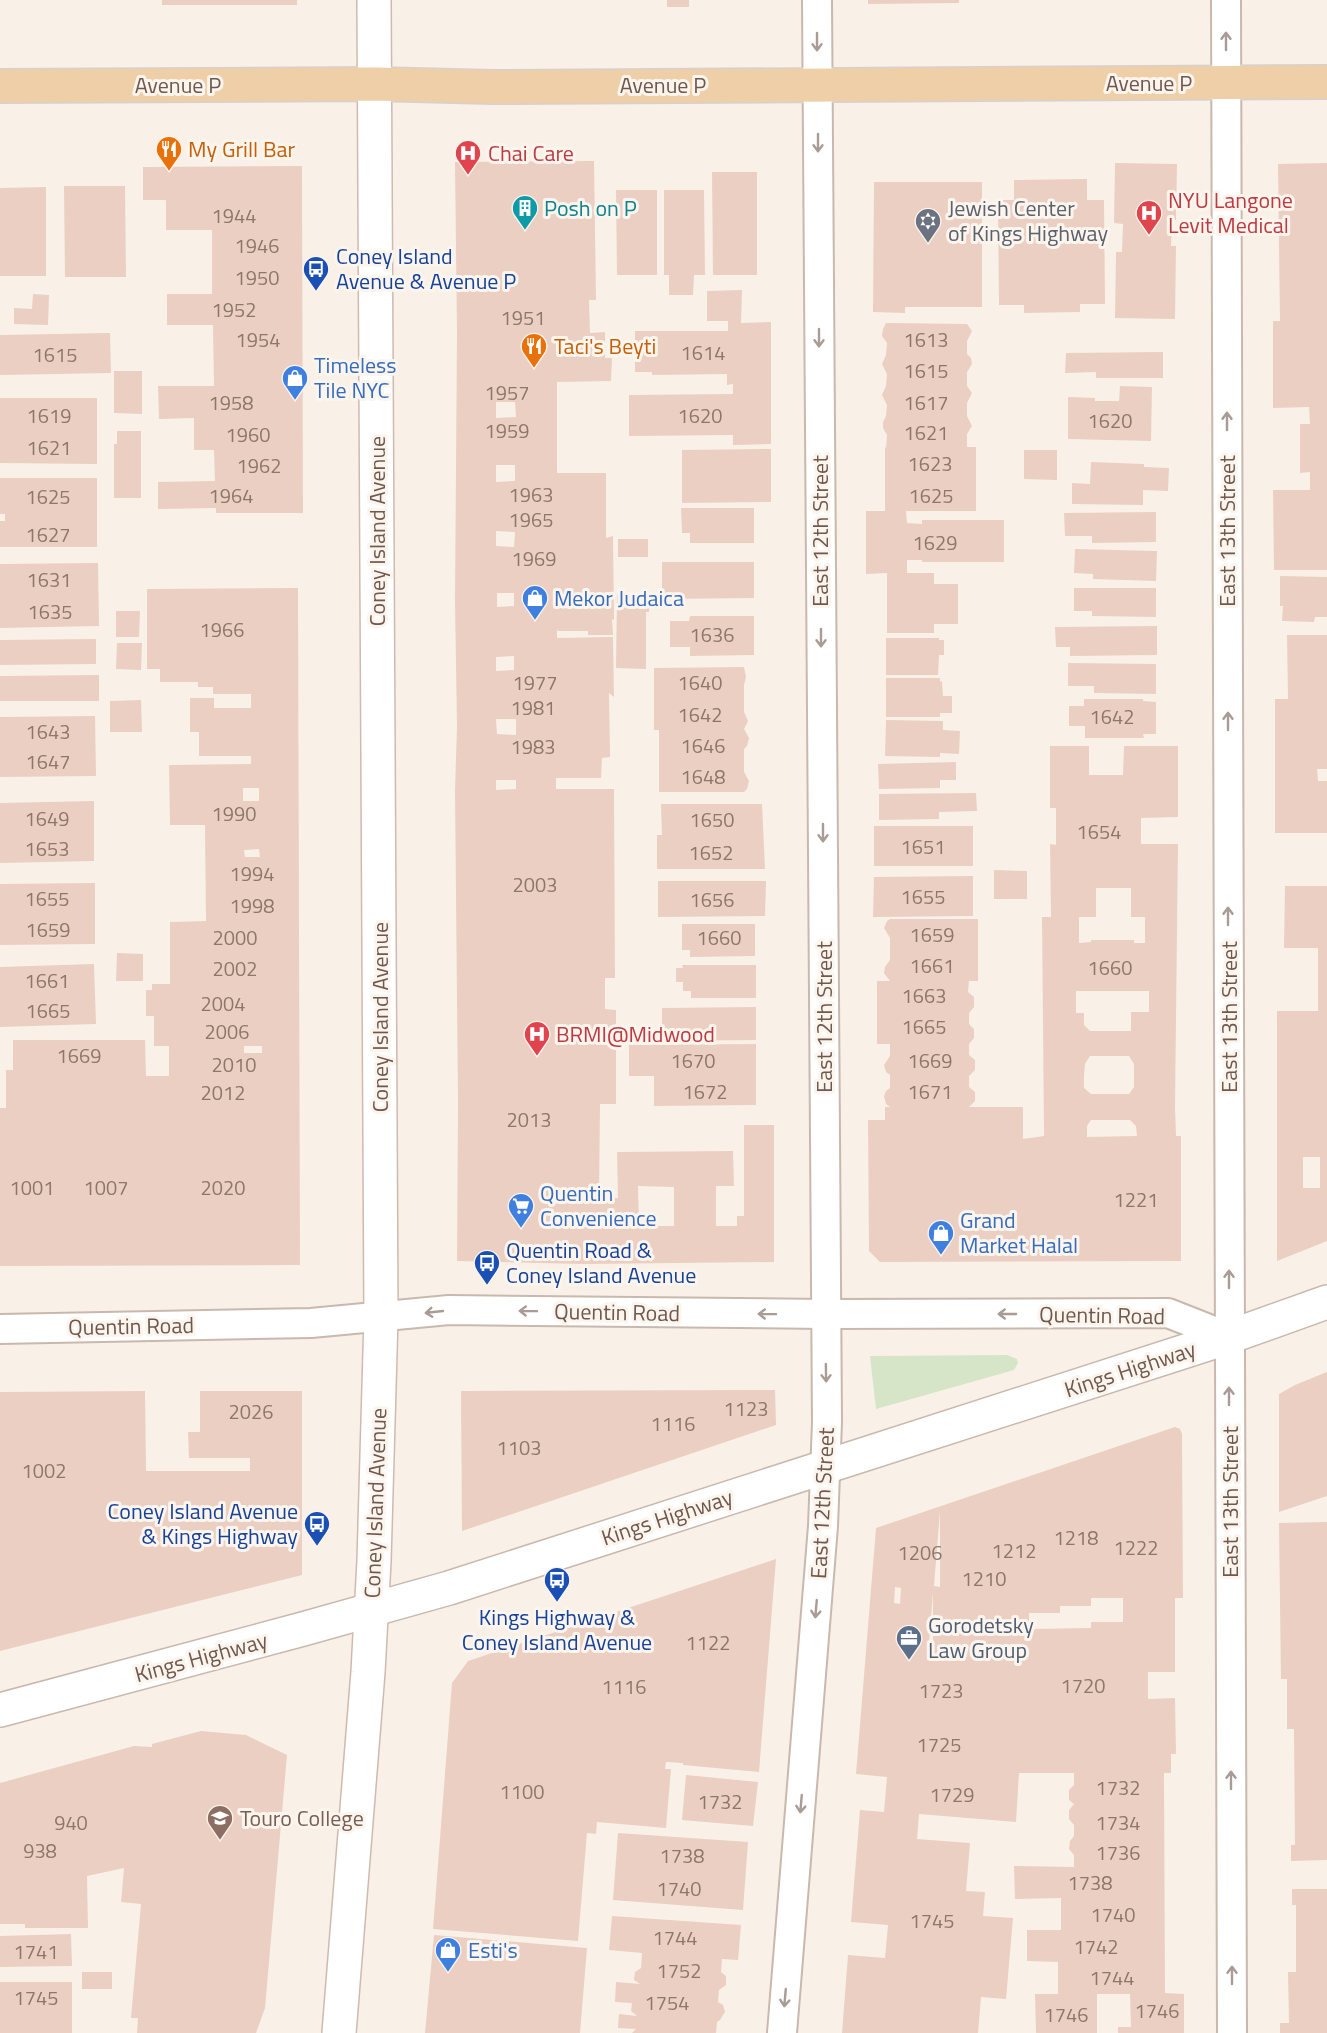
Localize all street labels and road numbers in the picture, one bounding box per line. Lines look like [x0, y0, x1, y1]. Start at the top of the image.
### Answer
street label: Avenue P [1106, 66, 1192, 100]
street label: Avenue P [135, 68, 221, 102]
street label: Avenue P [620, 68, 706, 102]
street label: Coney Island Avenue [360, 436, 394, 626]
street label: East 12th Street [803, 455, 837, 607]
street label: East 13th Street [1210, 455, 1244, 607]
street label: Coney Island Avenue [363, 922, 397, 1112]
street label: East 12th Street [807, 941, 841, 1093]
street label: East 13th Street [1212, 941, 1246, 1093]
street label: Quentin Road [554, 1294, 680, 1330]
street label: Quentin Road [1039, 1297, 1165, 1333]
street label: Quentin Road [68, 1308, 194, 1344]
street label: Kings Highway [1060, 1332, 1200, 1406]
street label: Coney Island Avenue [355, 1407, 395, 1599]
street label: East 12th Street [801, 1426, 843, 1580]
street label: East 13th Street [1213, 1426, 1247, 1578]
street label: Kings Highway [597, 1480, 737, 1554]
street label: Kings Highway [131, 1623, 272, 1691]

